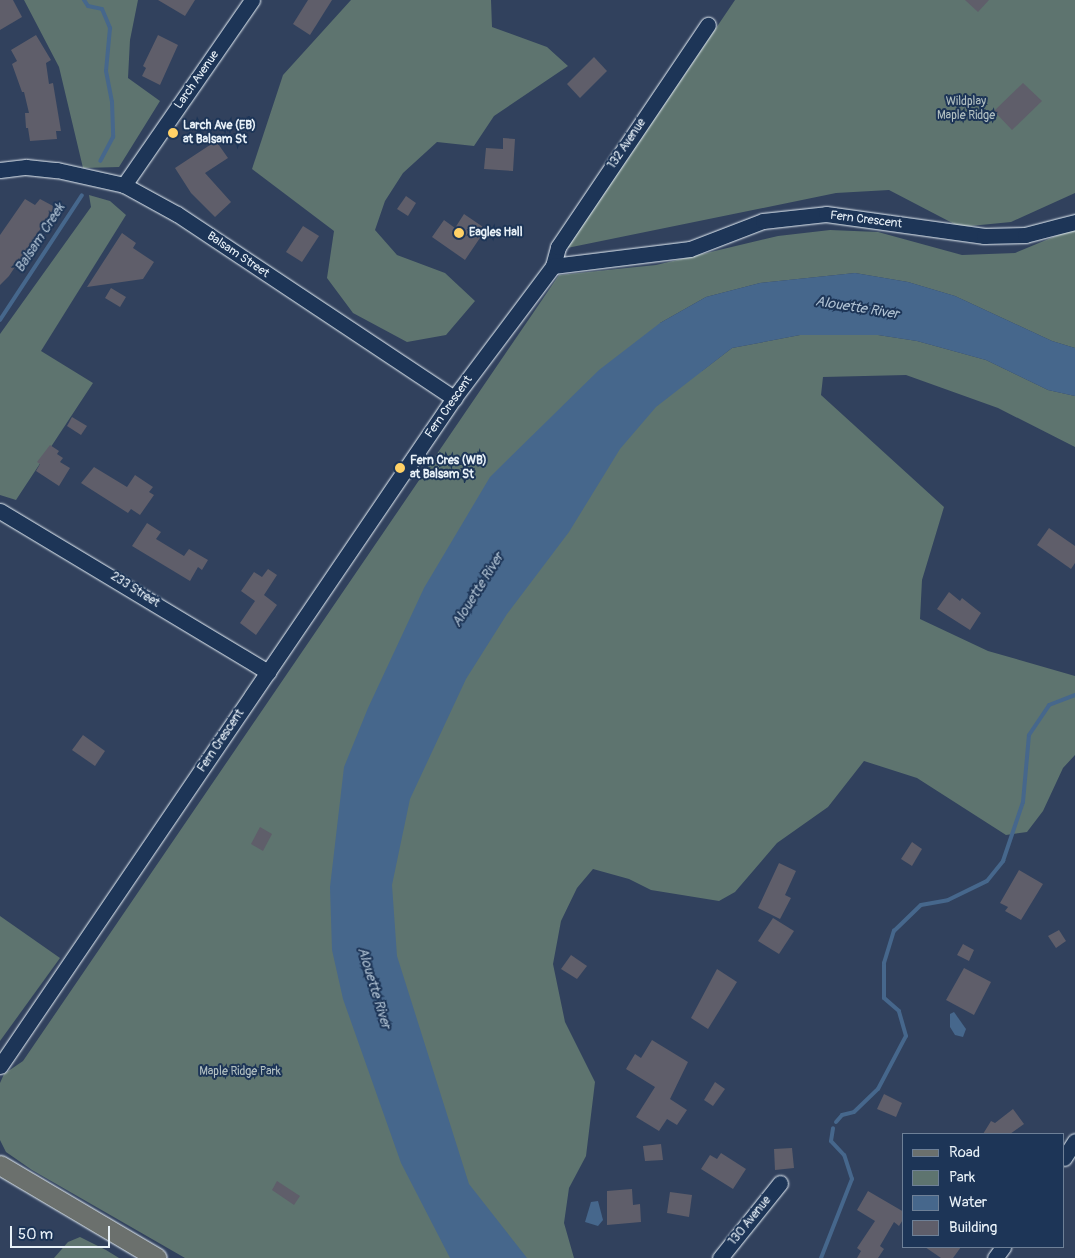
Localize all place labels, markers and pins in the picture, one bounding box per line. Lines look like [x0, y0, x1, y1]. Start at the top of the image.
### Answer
place label: Larch Ave (EB) at Balsam St [183, 119, 256, 147]
marker: Larch Ave (EB) at Balsam St [167, 127, 179, 139]
place label: Eagles Hall [469, 226, 522, 240]
marker: Eagles Hall [453, 227, 465, 239]
place label: Fern Cres (WB) at Balsam St [410, 454, 487, 482]
marker: Fern Cres (WB) at Balsam St [394, 462, 406, 474]

